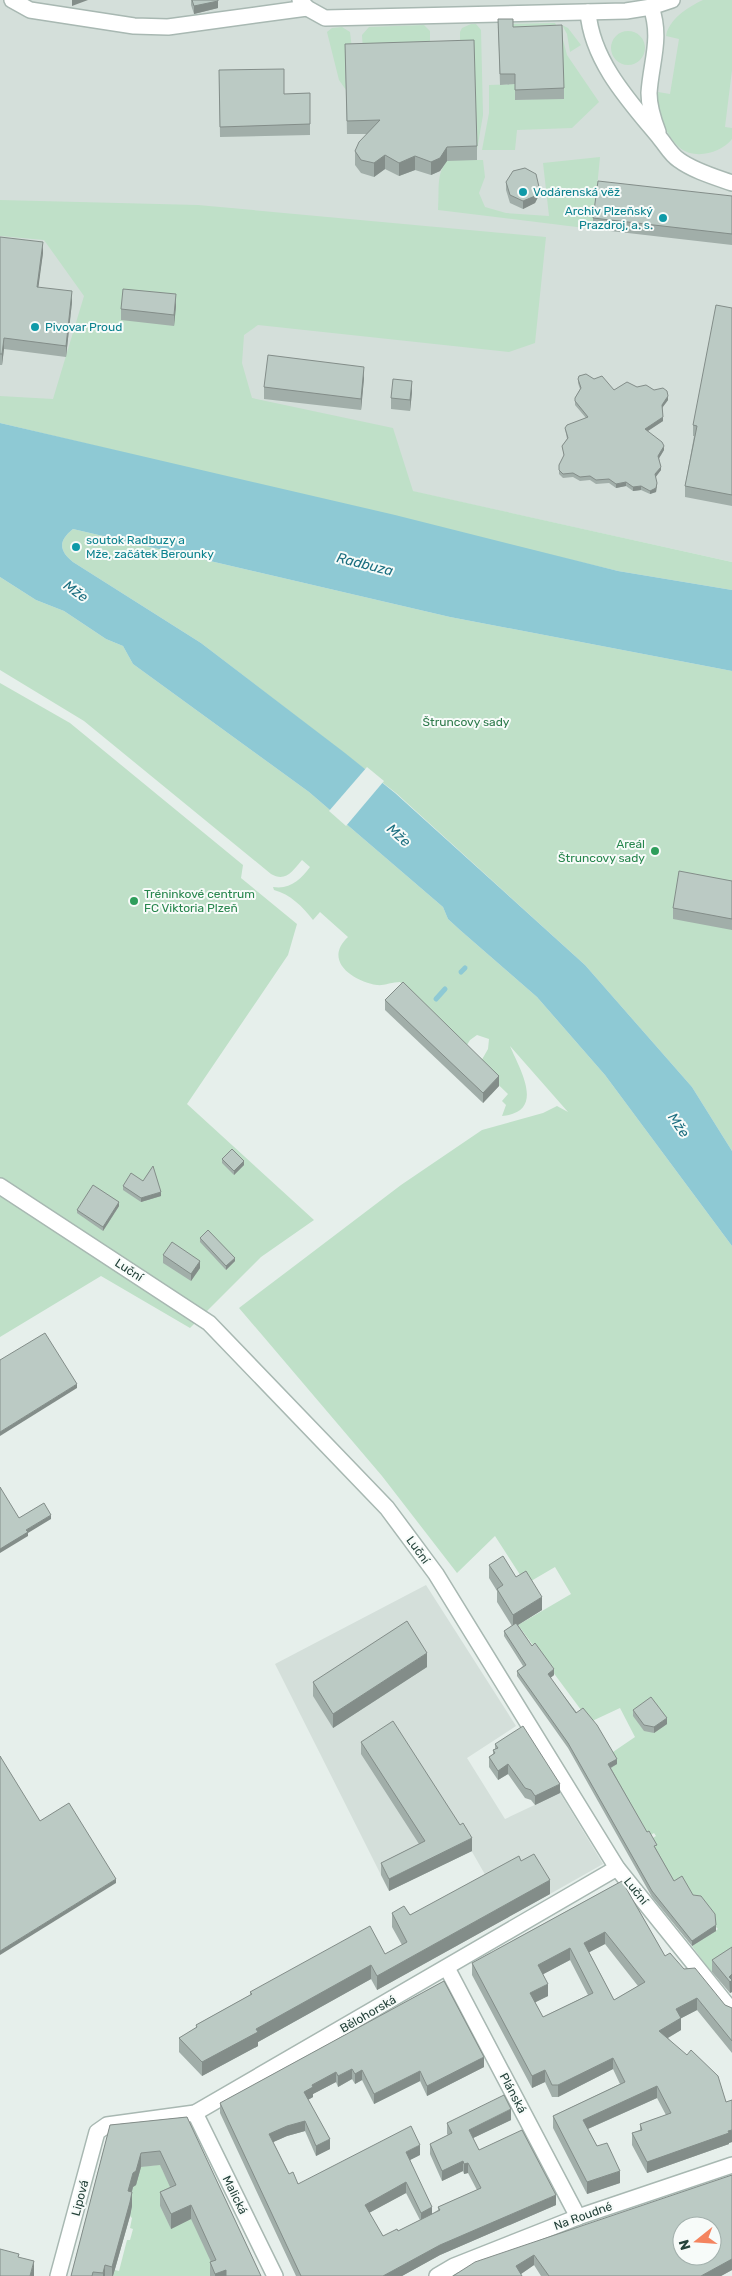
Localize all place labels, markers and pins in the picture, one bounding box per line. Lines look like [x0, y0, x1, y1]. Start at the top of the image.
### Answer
place label: Vodárenská věž [533, 185, 620, 199]
marker: Vodárenská věž [517, 186, 529, 198]
place label: Archiv Plzeňský Prazdroj, a. s. [565, 204, 653, 232]
marker: Archiv Plzeňský Prazdroj, a. s. [657, 212, 669, 224]
place label: Pivovar Proud [45, 320, 122, 334]
marker: Pivovar Proud [29, 321, 41, 333]
place label: soutok Radbuzy a Mže, začátek Berounky [86, 533, 214, 561]
marker: soutok Radbuzy a Mže, začátek Berounky [70, 541, 82, 553]
place label: Areál Štruncovy sady [558, 837, 645, 865]
marker: Areál Štruncovy sady [649, 845, 661, 857]
place label: Tréninkové centrum FC Viktoria Plzeň [144, 887, 255, 915]
marker: Tréninkové centrum FC Viktoria Plzeň [128, 895, 140, 907]

